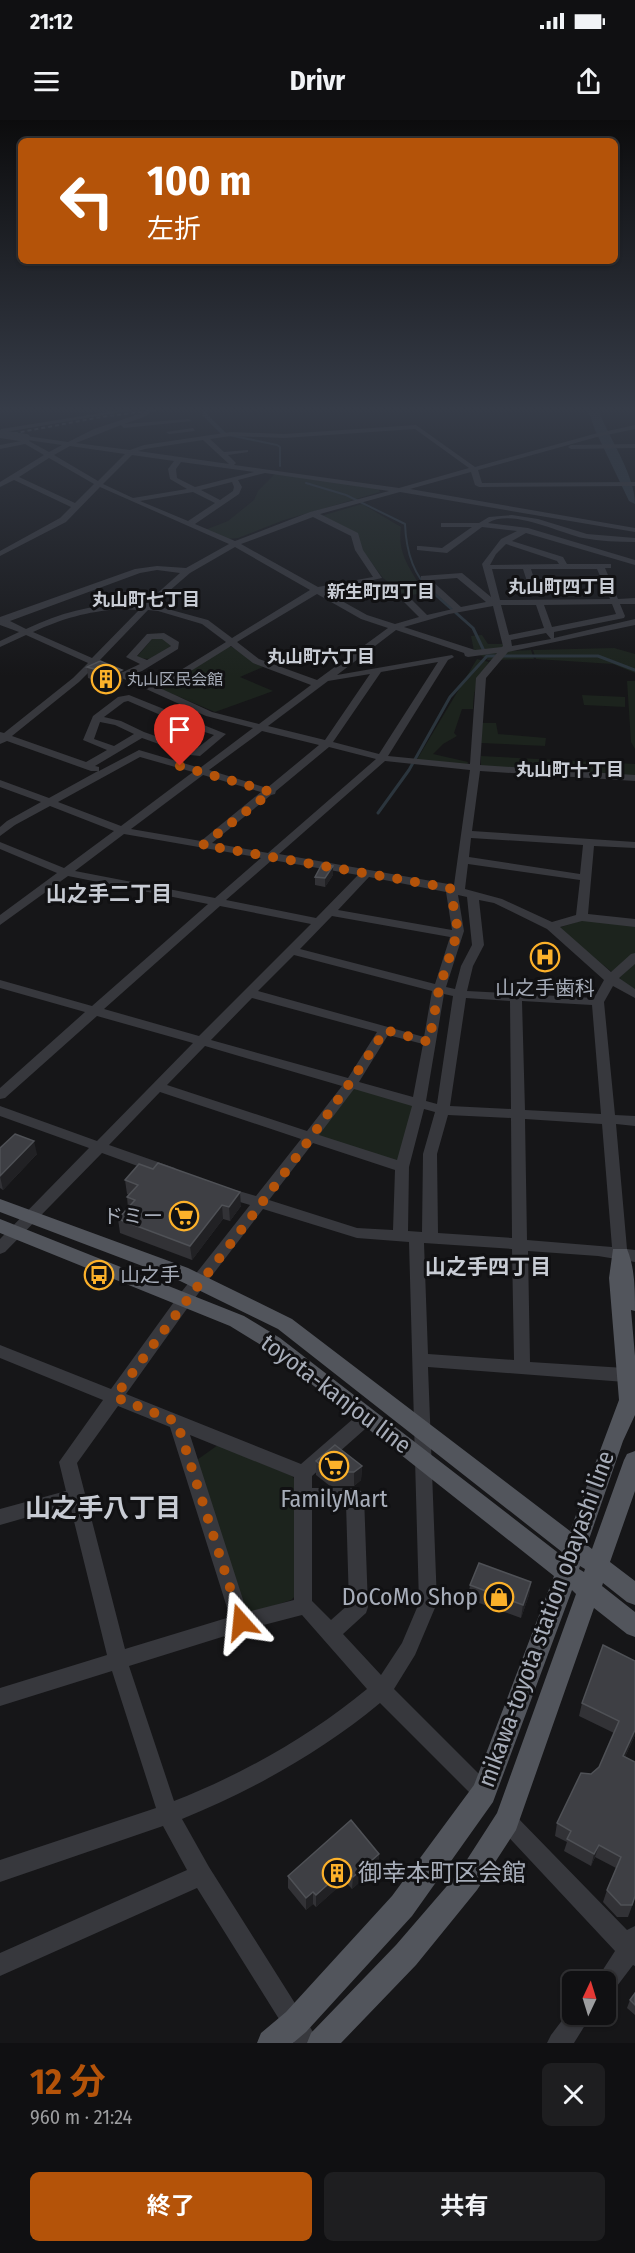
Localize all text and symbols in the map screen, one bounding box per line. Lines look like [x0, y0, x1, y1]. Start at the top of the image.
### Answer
text: 21:12 [30, 8, 73, 35]
icon: menu [30, 65, 63, 98]
text: Drivr [290, 65, 345, 97]
icon: share [572, 65, 605, 98]
text: 100 m [147, 156, 251, 206]
icon: left [48, 162, 126, 240]
text: 左折 [147, 213, 201, 245]
district label: 丸山町四丁目 [508, 576, 616, 598]
district label: 新生町四丁目 [327, 581, 435, 603]
district label: 丸山町七丁目 [92, 589, 200, 611]
district label: 丸山町六丁目 [267, 646, 375, 668]
building icon: 丸山区民会館 [90, 663, 122, 695]
place label: 丸山区民会館 [127, 670, 223, 689]
pin [154, 704, 205, 766]
icon: arrive [163, 713, 196, 746]
district label: 丸山町十丁目 [516, 759, 624, 781]
district label: 山之手二丁目 [46, 881, 172, 907]
hospital icon: 山之手歯科 [529, 941, 561, 973]
place label: 山之手歯科 [495, 976, 595, 1000]
supermarket icon: ドミー [168, 1200, 200, 1232]
place label: ドミー [103, 1204, 163, 1228]
district label: 山之手四丁目 [425, 1254, 551, 1280]
bus stop icon: 山之手 [83, 1259, 115, 1291]
place label: 山之手 [120, 1263, 180, 1287]
street label: toyota-kanjou line [256, 1329, 416, 1459]
street label: mikawa-toyota station obayashi line [472, 1447, 620, 1791]
supermarket icon: FamilyMart [318, 1450, 350, 1482]
place label: FamilyMart [280, 1485, 388, 1513]
district label: 山之手八丁目 [25, 1493, 181, 1524]
shop icon: DoCoMo Shop [483, 1581, 515, 1613]
place label: DoCoMo Shop [342, 1583, 478, 1611]
position arrow [209, 1590, 273, 1654]
building icon: 御幸本町区会館 [321, 1857, 353, 1889]
place label: 御幸本町区会館 [358, 1859, 526, 1887]
north arrow [562, 1971, 616, 2025]
map controls [562, 1971, 616, 2025]
text: 12 分 [30, 2060, 105, 2104]
button: close [542, 2063, 605, 2126]
text: 960 m · 21:24 [30, 2105, 132, 2129]
button: 終了 [30, 2172, 312, 2241]
button: 共有 [324, 2172, 605, 2241]

